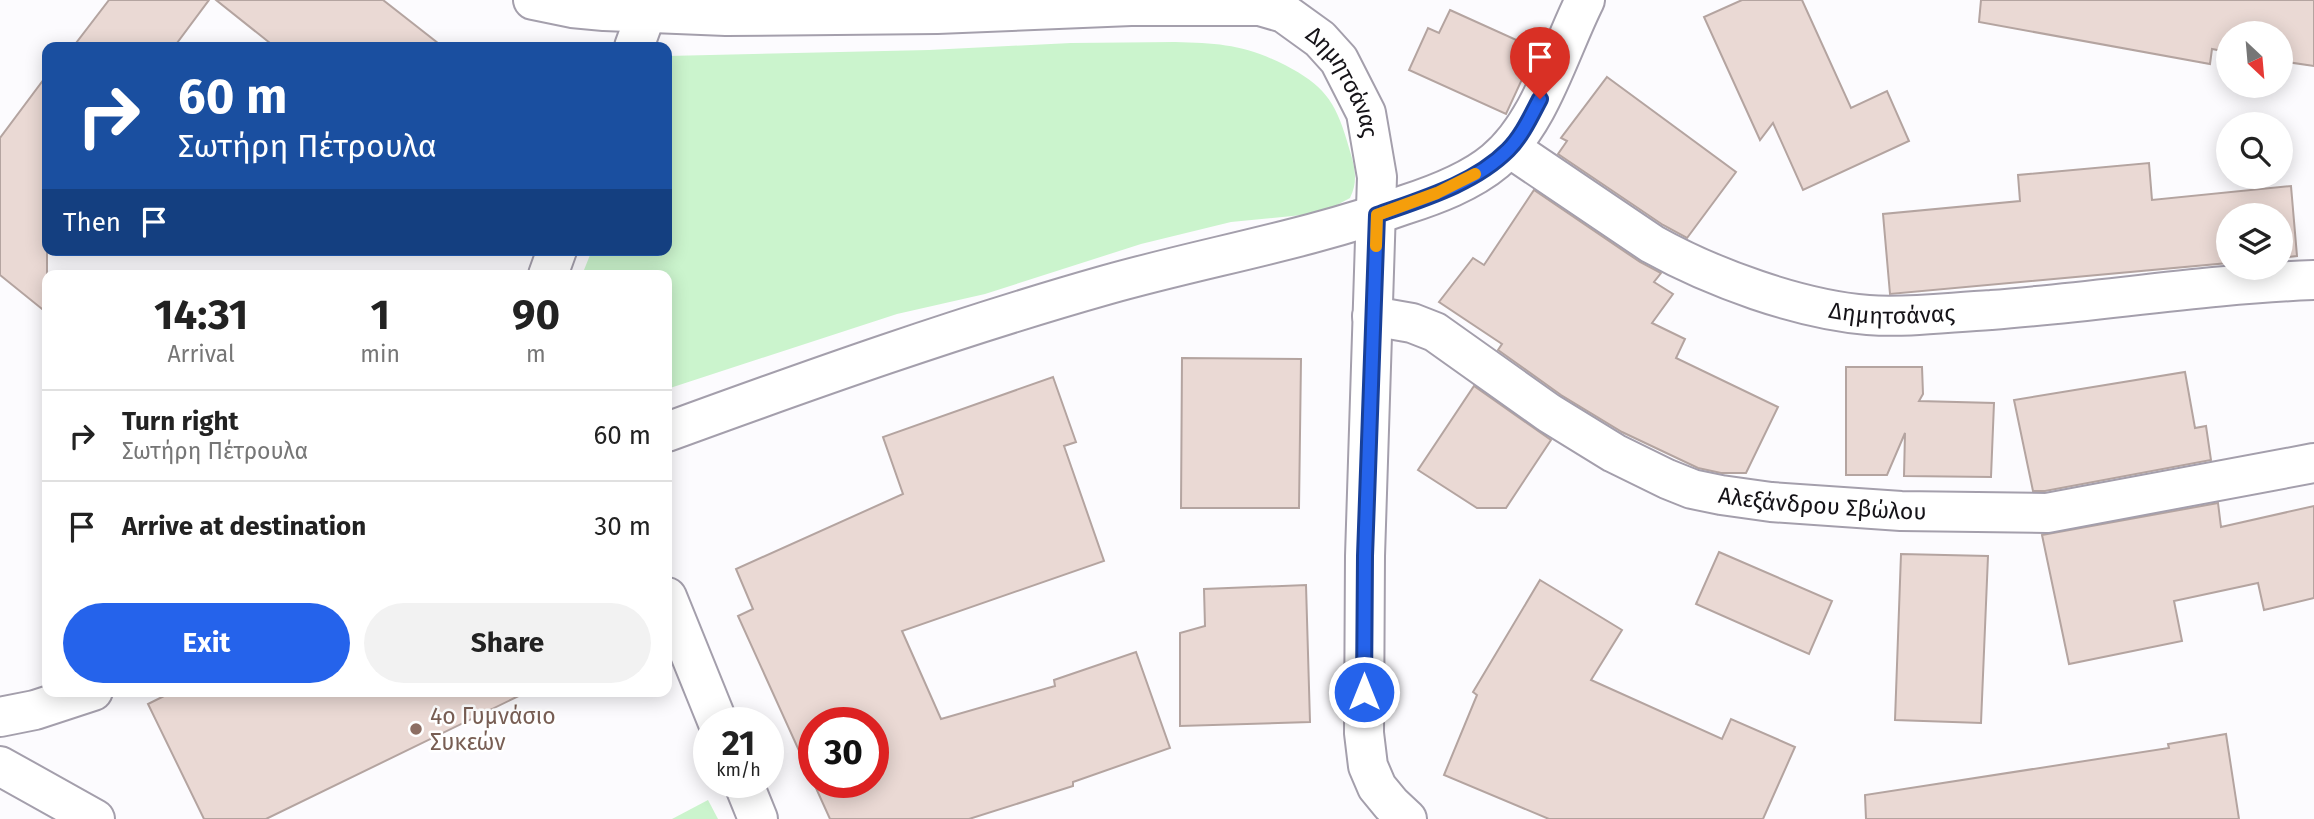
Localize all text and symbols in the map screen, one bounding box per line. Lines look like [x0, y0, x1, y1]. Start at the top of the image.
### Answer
street label: Δημητσάνας [1301, 20, 1384, 140]
north arrow [2216, 21, 2292, 98]
map controls [2216, 21, 2293, 280]
pin [1510, 27, 1570, 99]
icon: arrive [1521, 38, 1559, 76]
text: 60 m [178, 67, 287, 126]
icon: right [63, 70, 154, 161]
button: search [2216, 112, 2293, 189]
text: Σωτήρη Πέτρουλα [178, 127, 437, 165]
icon: arrive [135, 203, 173, 241]
button: layers [2216, 203, 2293, 280]
text: Then [63, 207, 121, 238]
text: 14:31 [154, 290, 248, 340]
text: 1 [370, 290, 390, 340]
text: 90 [512, 290, 560, 340]
street label: Δημητσάνας [1827, 296, 1956, 330]
text: Arrival [167, 340, 235, 368]
text: min [360, 340, 400, 368]
text: m [526, 340, 546, 368]
text: Turn right [122, 406, 239, 437]
icon: right [63, 417, 101, 455]
text: 60 m [593, 420, 651, 451]
text: Σωτήρη Πέτρουλα [122, 437, 308, 465]
street label: Αλεξάνδρου Σβώλου [1717, 481, 1927, 525]
icon: arrive [63, 508, 101, 546]
text: Arrive at destination [122, 511, 366, 542]
text: 30 m [594, 511, 651, 542]
button: Exit [63, 603, 350, 683]
button: Share [364, 603, 651, 683]
position arrow [1327, 655, 1401, 729]
place label: 4ο Γυμνάσιο Συκεών [430, 702, 556, 756]
speed limit sign: 30 [798, 707, 889, 798]
marker: 4ο Γυμνάσιο Συκεών [408, 721, 424, 737]
text: 21 [722, 722, 755, 764]
text: km/h [716, 759, 761, 781]

